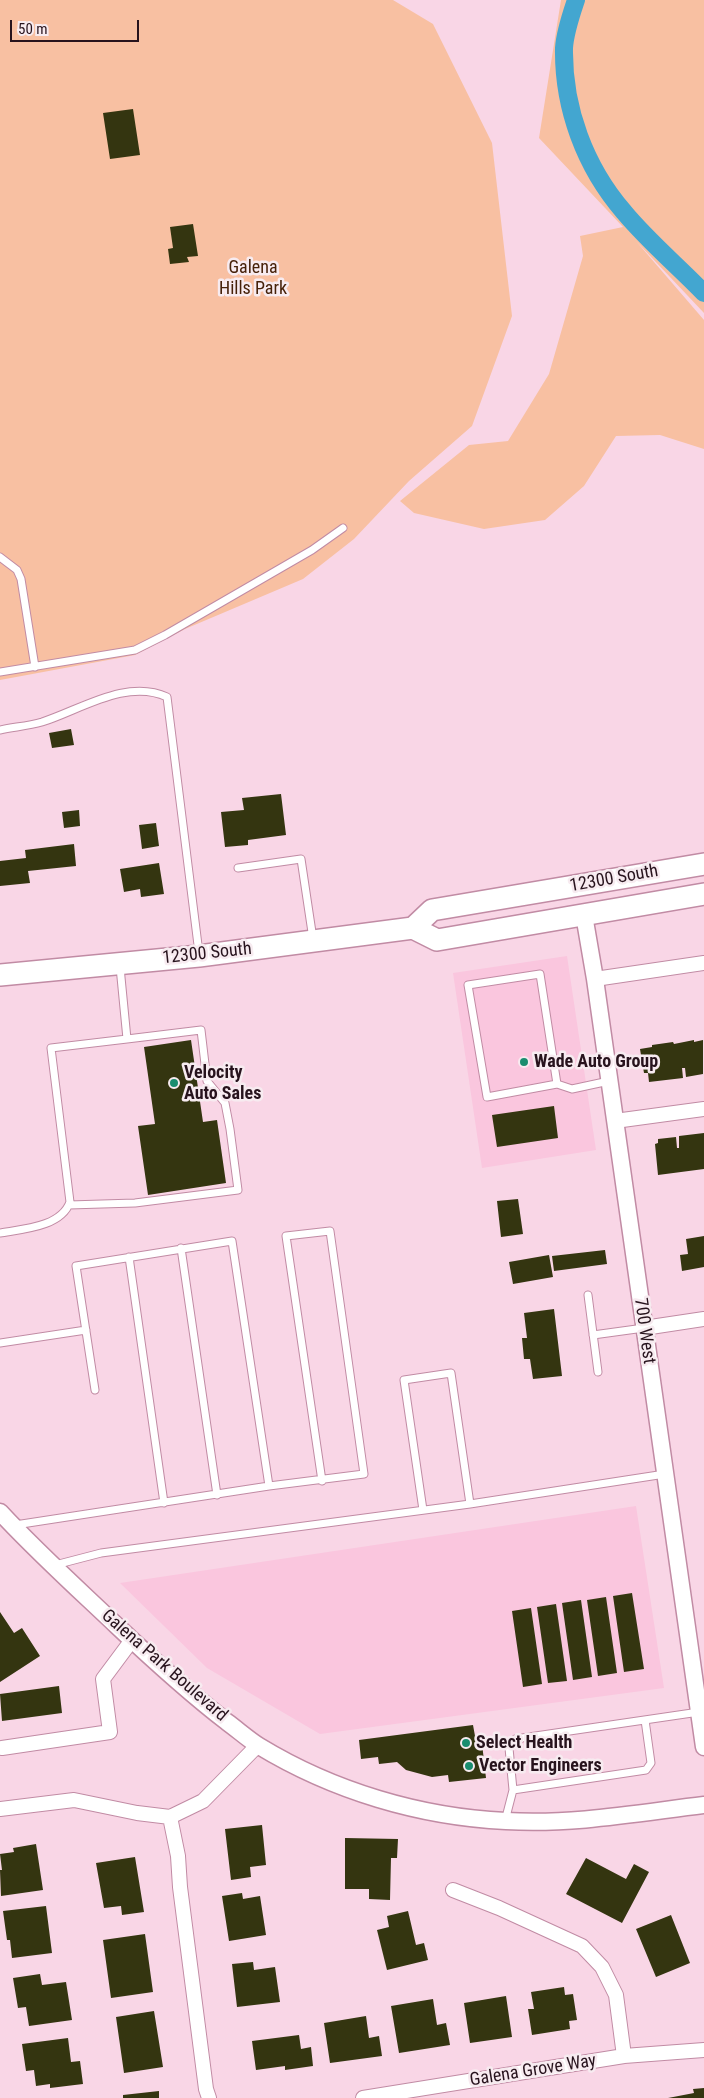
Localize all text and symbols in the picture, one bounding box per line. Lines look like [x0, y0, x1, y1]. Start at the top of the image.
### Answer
scale bar [12, 10, 141, 42]
text: 50 m [18, 20, 48, 38]
park label: Galena Hills Park [219, 257, 287, 300]
street label: 12300 South [568, 861, 660, 897]
street label: 12300 South [161, 939, 253, 969]
place label: Wade Auto Group [534, 1051, 658, 1073]
marker: Wade Auto Group [518, 1056, 530, 1068]
place label: Velocity Auto Sales [184, 1062, 261, 1104]
marker: Velocity Auto Sales [168, 1077, 180, 1089]
street label: 700 West [629, 1297, 659, 1365]
street label: Galena Park Boulevard [97, 1605, 231, 1727]
place label: Select Health [476, 1732, 572, 1754]
marker: Select Health [460, 1737, 472, 1749]
place label: Vector Engineers [479, 1755, 602, 1777]
marker: Vector Engineers [463, 1760, 475, 1772]
street label: Galena Grove Way [468, 2050, 598, 2092]

